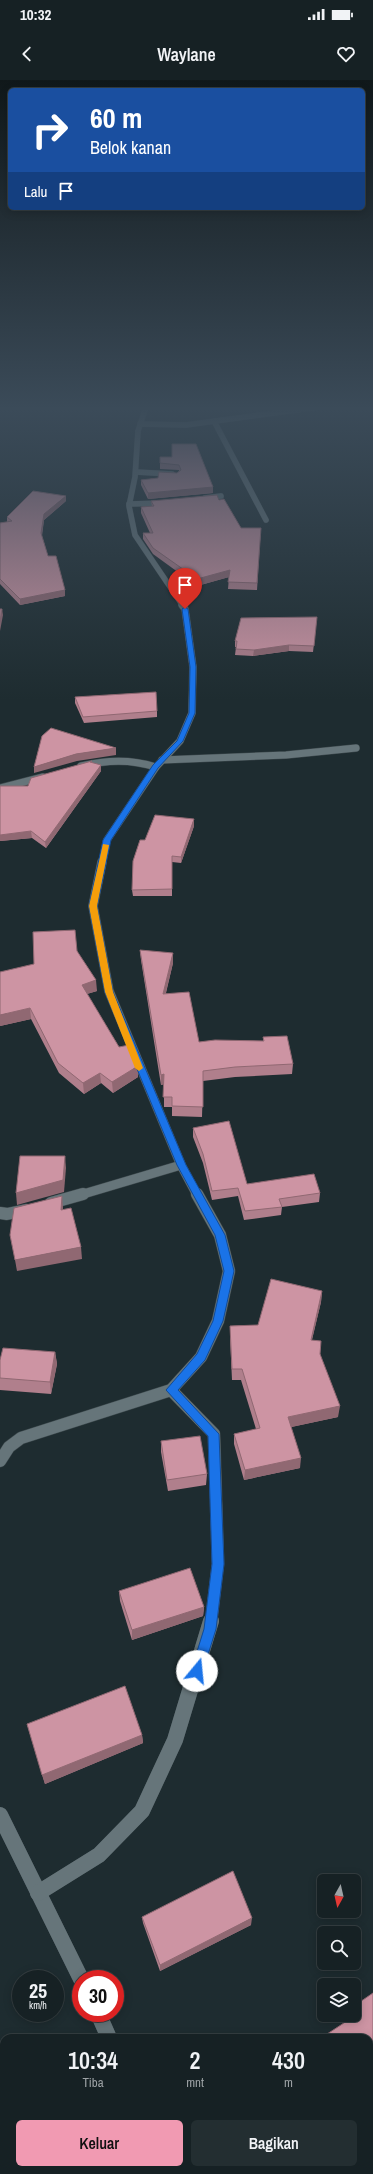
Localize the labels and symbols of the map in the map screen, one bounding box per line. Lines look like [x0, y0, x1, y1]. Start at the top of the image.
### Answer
pin [168, 568, 202, 609]
position arrow [176, 1650, 218, 1692]
north arrow [317, 1874, 361, 1918]
speed limit sign: 30 [72, 1970, 124, 2022]

